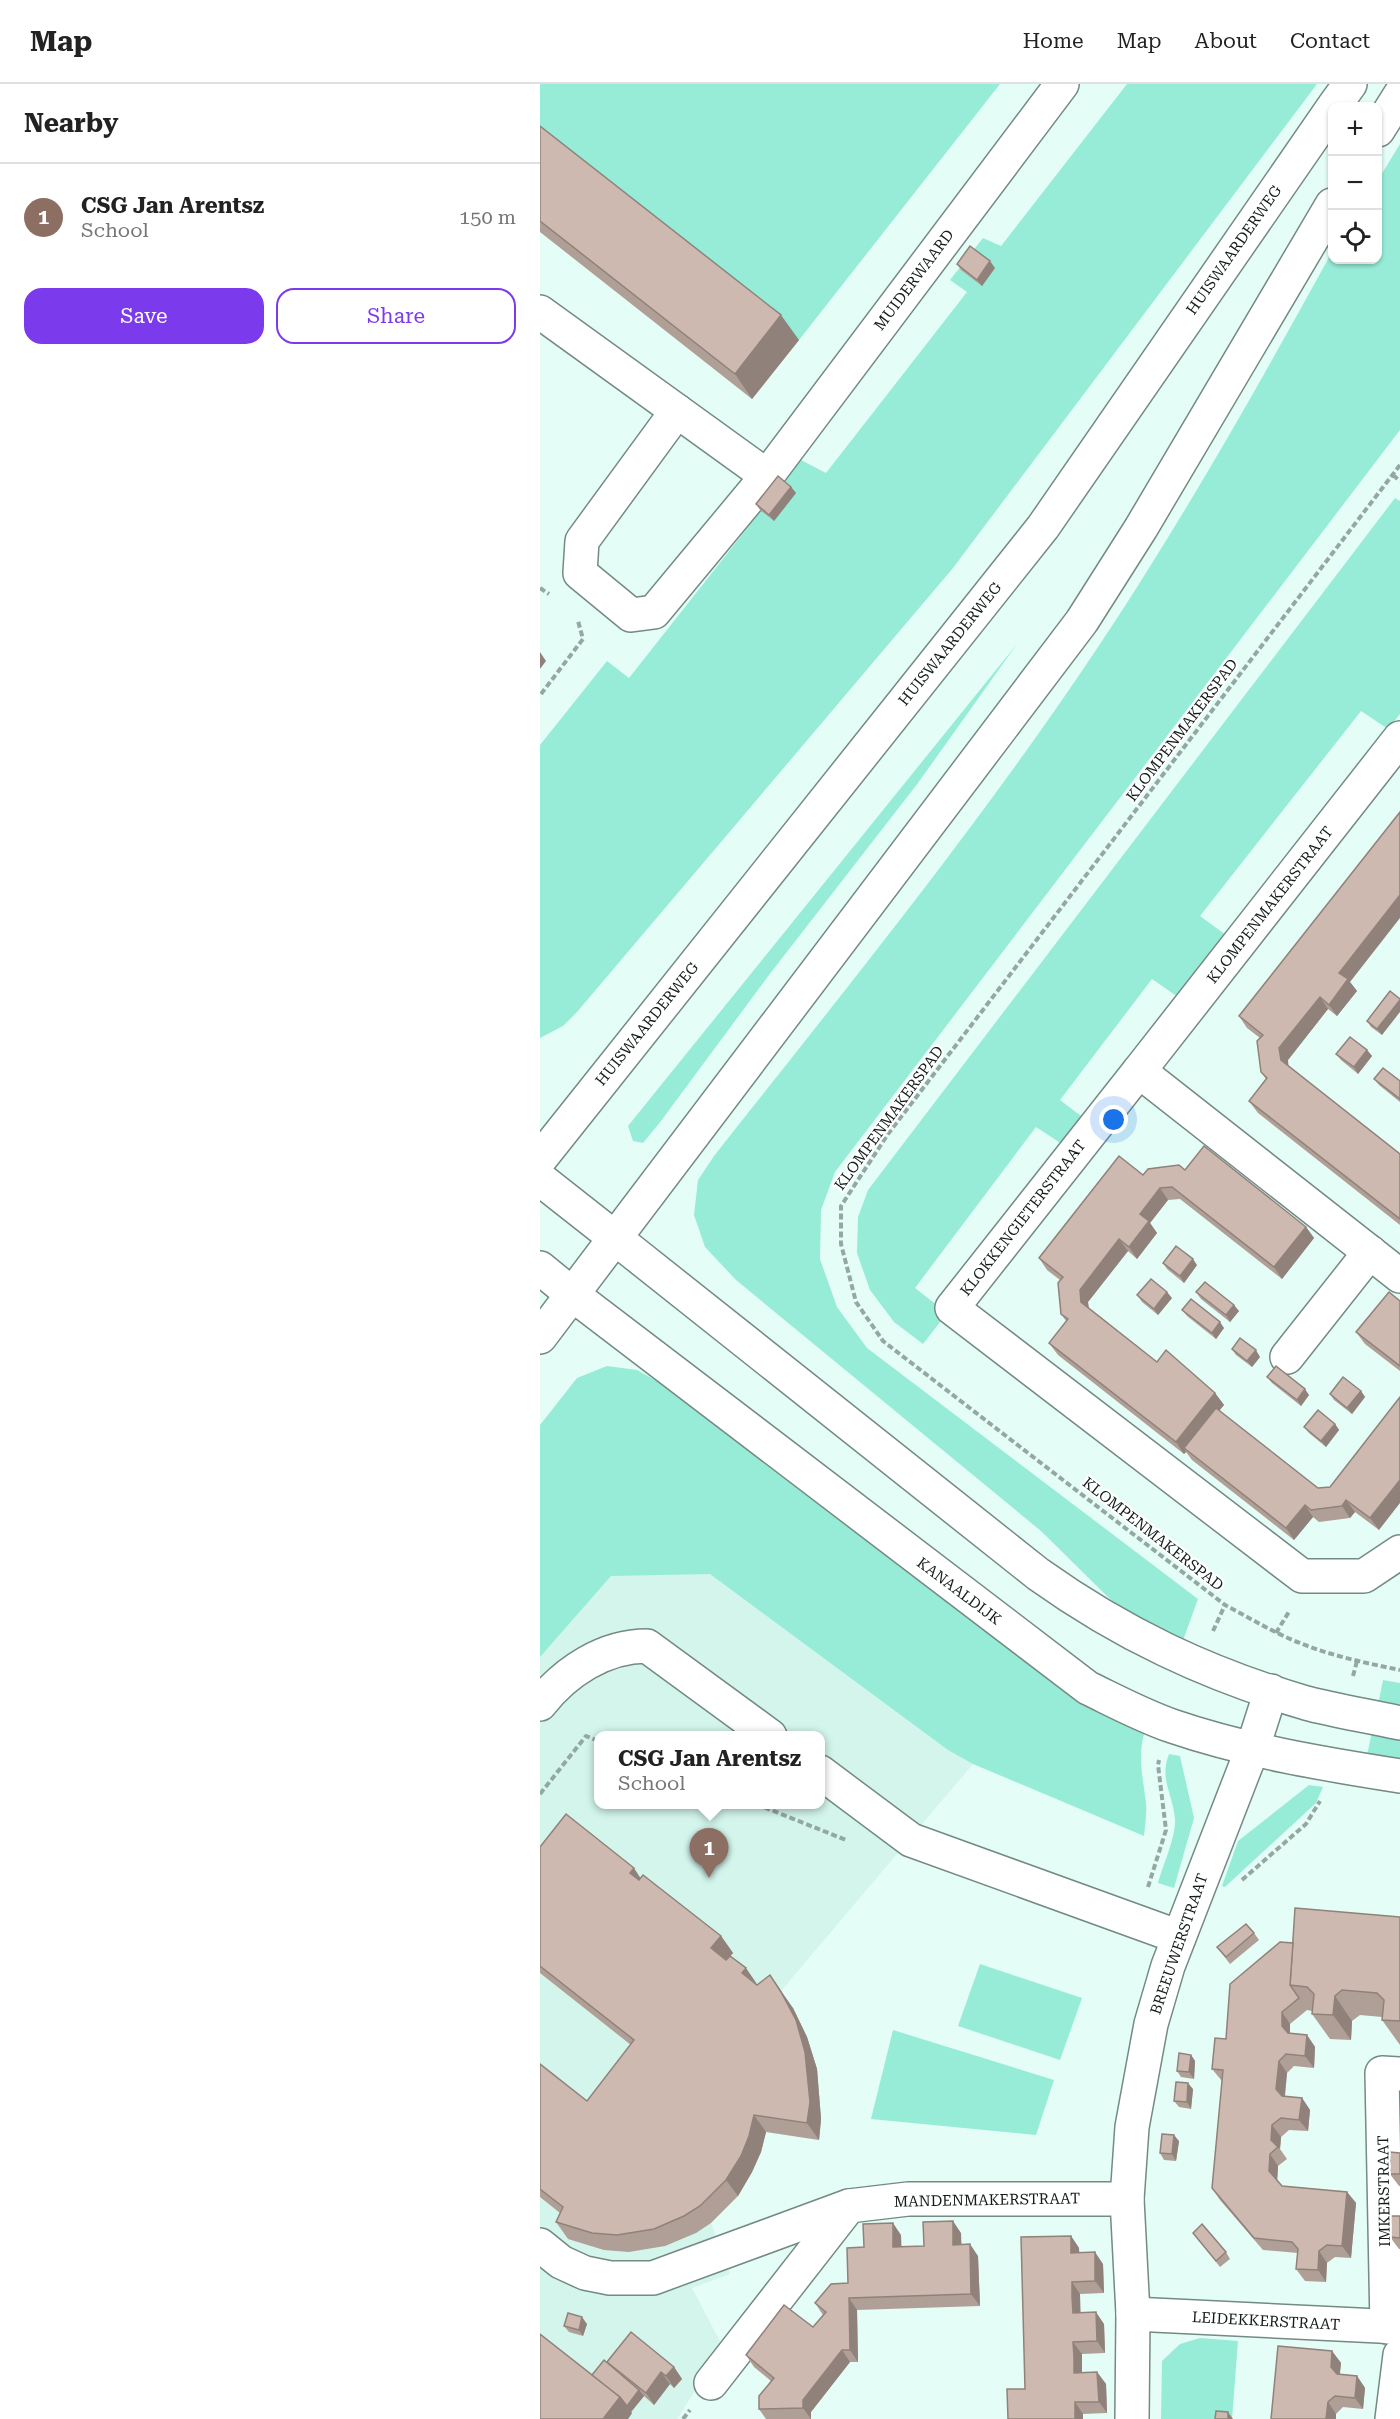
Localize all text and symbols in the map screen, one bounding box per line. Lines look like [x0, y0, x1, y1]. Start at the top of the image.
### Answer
text: Map [30, 25, 92, 58]
text: Home [1023, 29, 1084, 53]
text: Map [1117, 29, 1162, 53]
text: About [1195, 29, 1257, 53]
text: Contact [1290, 29, 1370, 53]
map controls [1328, 102, 1382, 264]
button: + [1328, 102, 1382, 156]
text: Nearby [24, 108, 118, 138]
button: − [1328, 156, 1382, 210]
street label: HUISWAARDERWEG [1183, 182, 1286, 318]
text: CSG Jan Arentsz [81, 193, 264, 218]
text: 1 [38, 205, 49, 229]
text: 150 m [459, 205, 516, 229]
button: locate [1328, 210, 1382, 264]
text: School [81, 218, 149, 242]
street label: MUIDERWAARD [870, 226, 958, 334]
button: Save [24, 288, 264, 344]
button: Share [276, 288, 516, 344]
street label: HUISWAARDERWEG [895, 578, 1006, 709]
street label: KLOMPENMAKERSPAD [1123, 655, 1241, 805]
street label: KLOMPENMAKERSTRAAT [1203, 823, 1337, 987]
street label: HUISWAARDERWEG [592, 958, 703, 1089]
street label: KLOMPENMAKERSPAD [831, 1042, 947, 1194]
your location [1099, 1105, 1128, 1134]
street label: KLOKKENGIETERSTRAAT [957, 1136, 1089, 1300]
street label: KLOMPENMAKERSPAD [1079, 1473, 1227, 1595]
street label: KANAALDIJK [913, 1553, 1005, 1629]
popup [594, 1731, 825, 1809]
text: CSG Jan Arentsz [618, 1746, 801, 1771]
text: School [618, 1771, 686, 1795]
pin: 1 [690, 1828, 728, 1878]
street label: BREEUWERSTRAAT [1146, 1871, 1212, 2017]
street label: IMKERSTRAAT [1374, 2135, 1394, 2247]
street label: MANDENMAKERSTRAAT [894, 2189, 1080, 2211]
street label: LEIDEKKERSTRAAT [1192, 2308, 1340, 2334]

